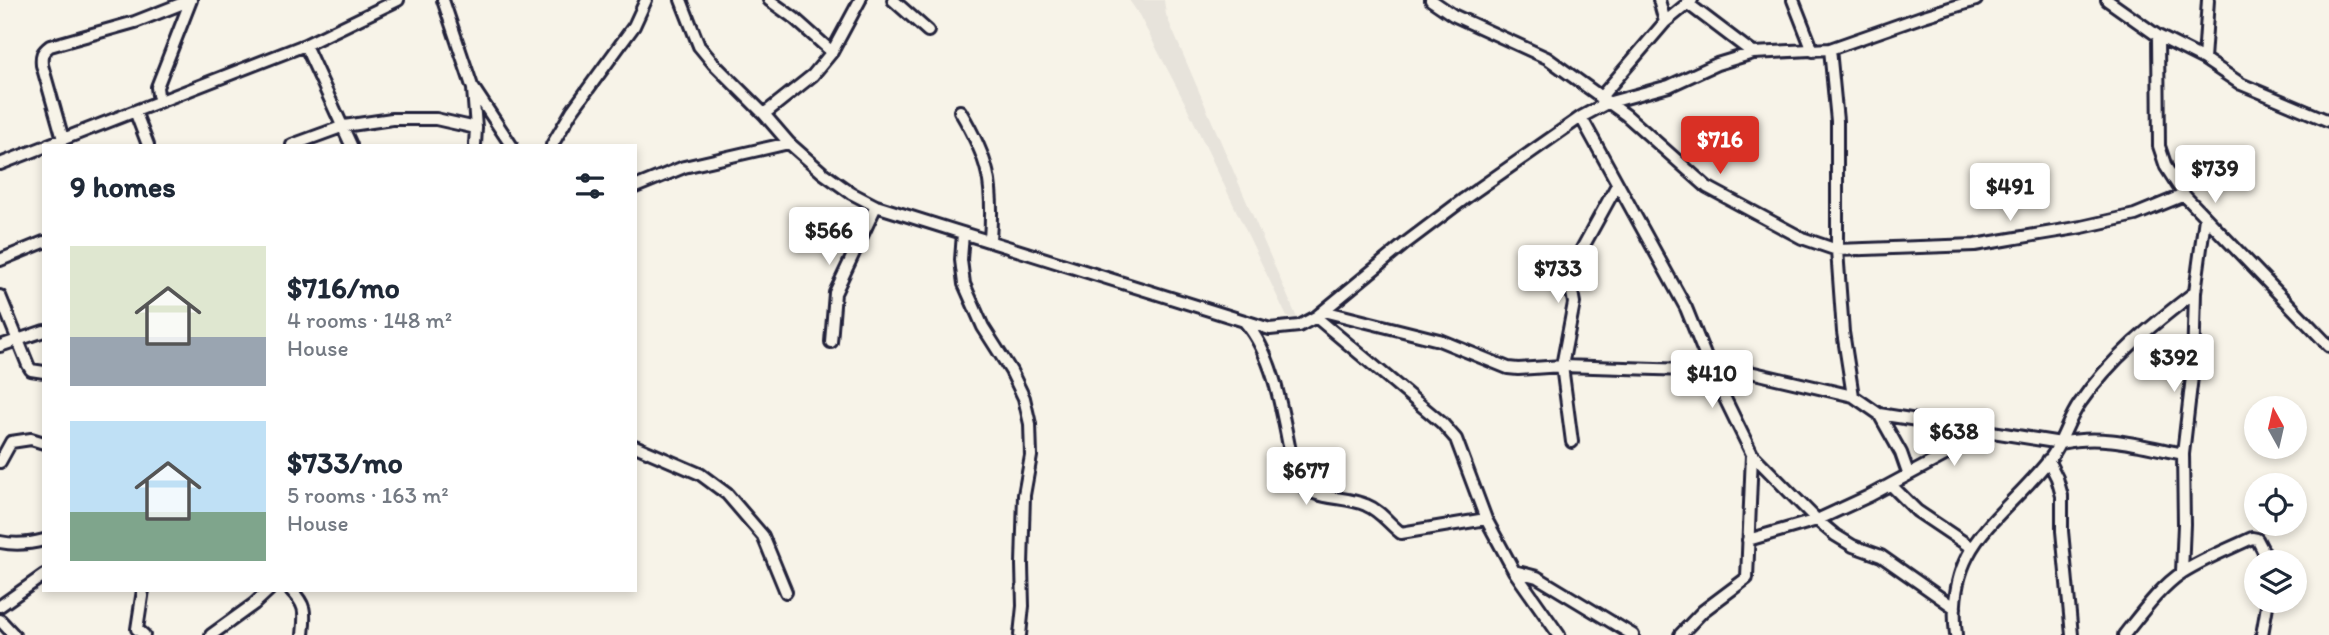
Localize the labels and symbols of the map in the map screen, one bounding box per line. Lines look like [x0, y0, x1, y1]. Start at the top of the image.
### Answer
pin: $716 [1679, 116, 1761, 176]
pin: $739 [2174, 146, 2256, 205]
pin: $491 [1969, 164, 2051, 223]
pin: $566 [788, 208, 870, 267]
pin: $733 [1517, 246, 1599, 305]
pin: $392 [2133, 334, 2215, 394]
pin: $410 [1671, 350, 1753, 410]
north arrow [2244, 396, 2306, 458]
pin: $638 [1913, 408, 1995, 468]
pin: $677 [1265, 448, 1347, 507]

